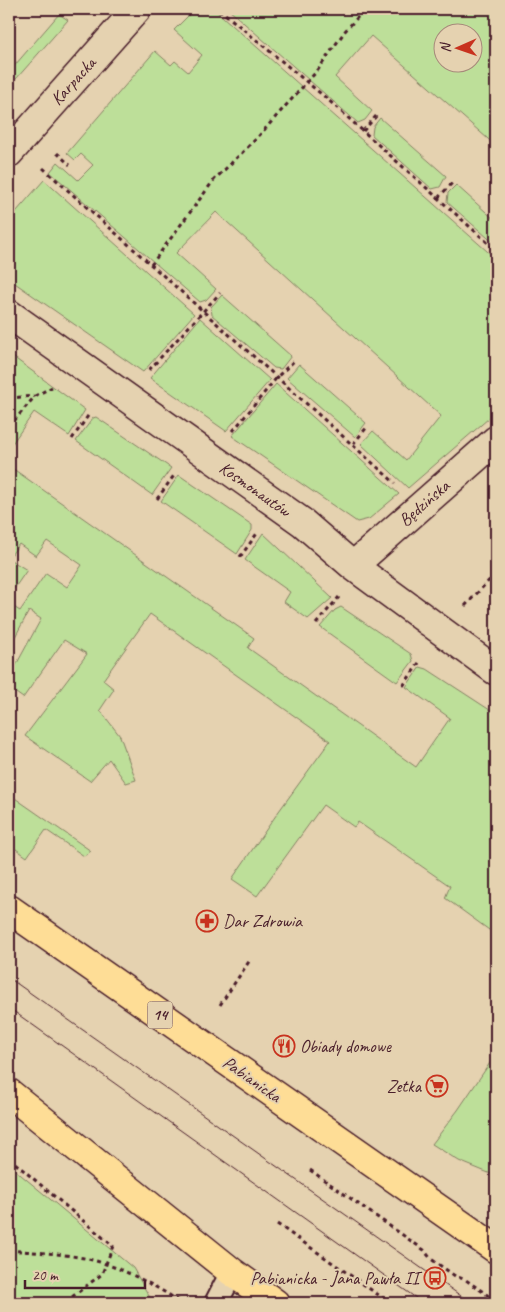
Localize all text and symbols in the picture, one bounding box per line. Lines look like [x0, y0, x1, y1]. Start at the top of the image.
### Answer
north arrow [432, 22, 482, 72]
text: N [437, 41, 454, 53]
street label: Karpacka [46, 51, 101, 110]
street label: Kosmonautów [215, 457, 296, 522]
street label: Będzińska [394, 474, 455, 531]
pharmacy icon: Dar Zdrowia [195, 909, 219, 933]
place label: Dar Zdrowia [223, 910, 303, 932]
road number: 14 [148, 1002, 172, 1028]
restaurant icon: Obiady domowe [272, 1034, 296, 1058]
place label: Obiady domowe [300, 1035, 392, 1057]
street label: Pabianicka [219, 1051, 287, 1108]
supermarket icon: Zetka [425, 1074, 449, 1098]
place label: Zetka [387, 1075, 423, 1097]
scale bar [25, 1257, 145, 1289]
text: 20 m [32, 1266, 59, 1285]
bus stop icon: Pabianicka - Jana Pawła II [423, 1266, 447, 1290]
place label: Pabianicka - Jana Pawła II [250, 1267, 423, 1289]

